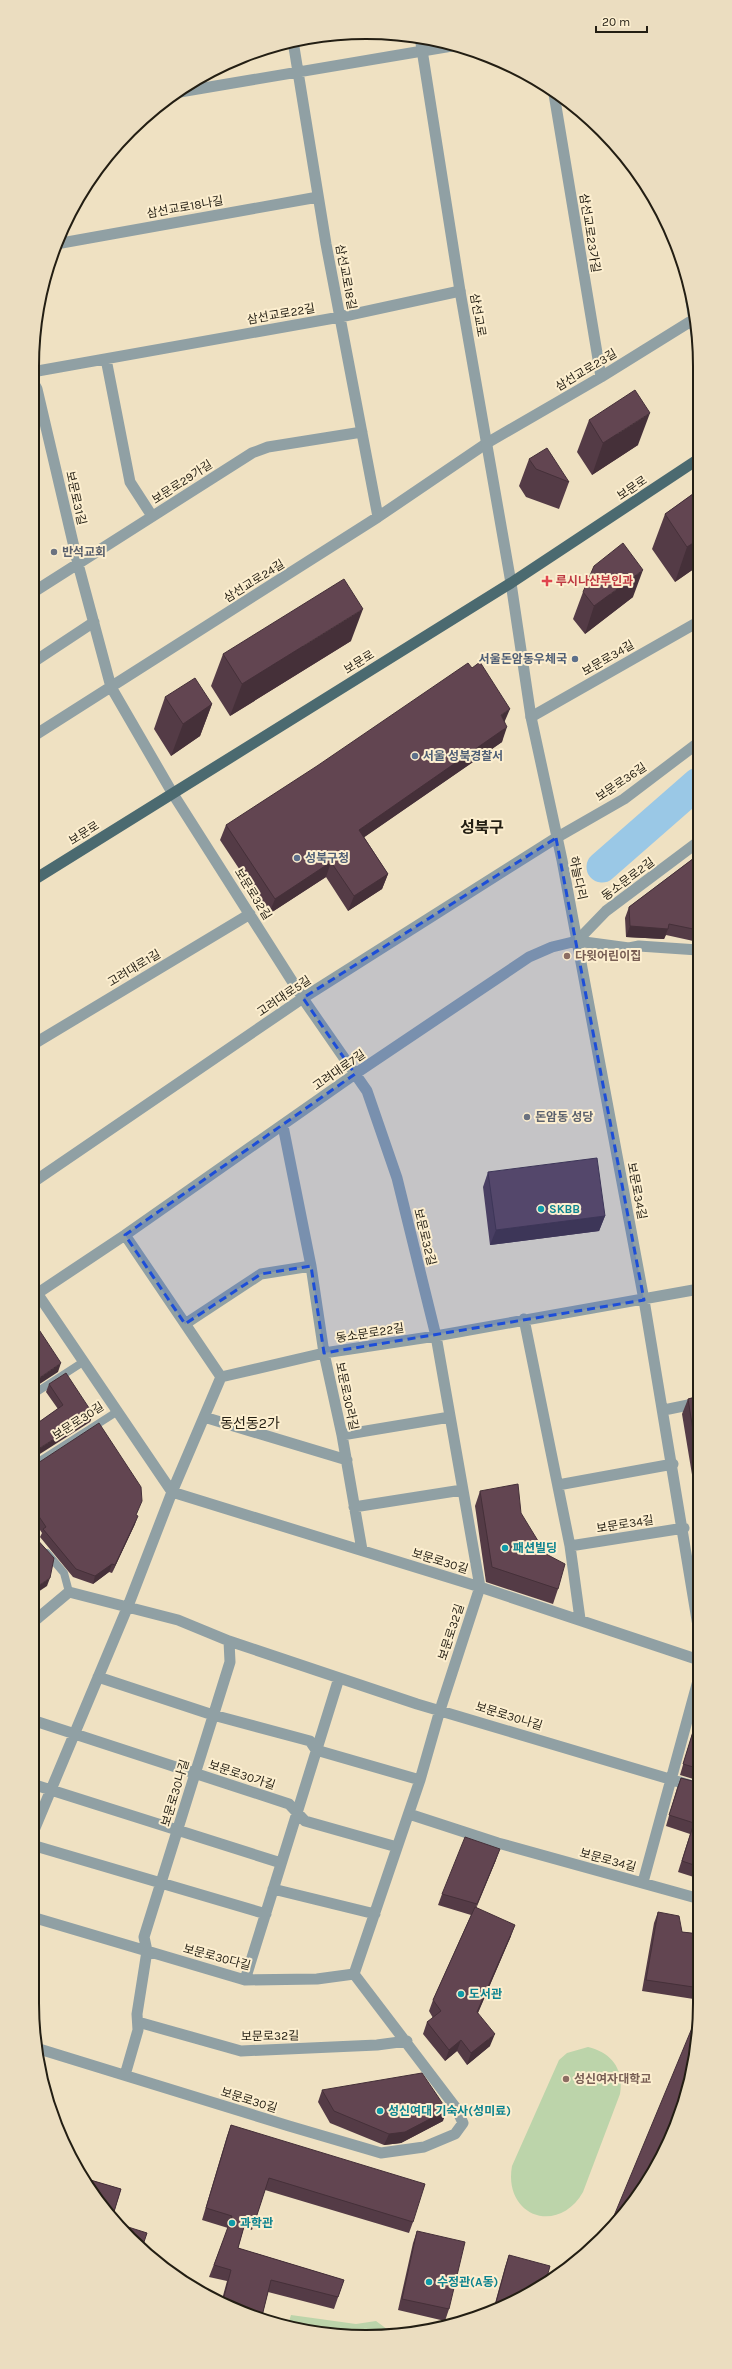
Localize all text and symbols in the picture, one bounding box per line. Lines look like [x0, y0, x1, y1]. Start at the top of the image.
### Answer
scale bar [596, 8, 647, 34]
text: 20 m [602, 15, 630, 29]
street label: 삼선교로23가길 [577, 192, 603, 274]
street label: 삼선교로18나길 [146, 193, 224, 221]
street label: 삼선교로18길 [333, 243, 359, 311]
street label: 삼선교로 [467, 292, 489, 338]
street label: 삼선교로22길 [246, 301, 316, 327]
street label: 삼선교로23길 [553, 346, 619, 394]
street label: 보문로29가길 [149, 457, 215, 507]
street label: 보문로31길 [63, 470, 89, 526]
street label: 보문로 [614, 473, 650, 503]
place label: 반석교회 [62, 545, 106, 559]
marker: 반석교회 [49, 547, 59, 557]
street label: 삼선교로24길 [221, 557, 287, 605]
place label: 루시나산부인과 [556, 574, 633, 588]
marker: 루시나산부인과 [541, 575, 553, 587]
street label: 보문로34길 [579, 637, 637, 679]
street label: 보문로 [341, 647, 377, 677]
place label: 서울돈암동우체국 [479, 652, 567, 666]
marker: 서울돈암동우체국 [570, 654, 580, 664]
place label: 서울 성북경찰서 [423, 749, 503, 763]
marker: 서울 성북경찰서 [410, 751, 420, 761]
street label: 보문로36길 [593, 760, 649, 804]
street label: 보문로 [66, 818, 102, 848]
district label: 성북구 [460, 818, 504, 837]
place label: 성북구청 [305, 851, 349, 865]
marker: 성북구청 [292, 853, 302, 863]
street label: 하늘다리 [567, 855, 589, 901]
street label: 동소문로2길 [599, 855, 657, 903]
street label: 보문로32길 [232, 866, 274, 922]
street label: 고려대로1길 [105, 947, 163, 989]
place label: 다윗어린이집 [575, 949, 641, 963]
marker: 다윗어린이집 [562, 951, 572, 961]
street label: 고려대로5길 [254, 973, 314, 1019]
street label: 고려대로7길 [310, 1047, 368, 1093]
place label: 돈암동 성당 [535, 1110, 593, 1124]
marker: 돈암동 성당 [522, 1112, 532, 1122]
street label: 보문로34길 [625, 1161, 649, 1221]
place label: SKBB [549, 1202, 580, 1216]
marker: SKBB [536, 1204, 546, 1214]
street label: 보문로32길 [411, 1207, 439, 1267]
street label: 동소문로22길 [335, 1321, 405, 1345]
street label: 보문로30라길 [333, 1361, 361, 1431]
street label: 보문로30길 [50, 1399, 106, 1443]
district label: 동선동2가 [220, 1415, 280, 1432]
street label: 보문로34길 [595, 1513, 655, 1535]
place label: 패션빌딩 [513, 1541, 557, 1555]
marker: 패션빌딩 [500, 1543, 510, 1553]
street label: 보문로30길 [410, 1546, 470, 1576]
street label: 보문로32길 [435, 1602, 467, 1662]
street label: 보문로30나길 [474, 1699, 544, 1733]
street label: 보문로30나길 [158, 1758, 192, 1828]
street label: 보문로30가길 [207, 1758, 277, 1792]
street label: 보문로34길 [578, 1846, 638, 1874]
street label: 보문로30다길 [182, 1941, 252, 1973]
place label: 도서관 [469, 1987, 502, 2001]
marker: 도서관 [456, 1989, 466, 1999]
street label: 보문로32길 [241, 2028, 299, 2044]
place label: 성신여자대학교 [574, 2072, 651, 2086]
marker: 성신여자대학교 [561, 2074, 571, 2084]
street label: 보문로30길 [219, 2085, 279, 2115]
place label: 성신여대 기숙사(성미료) [388, 2104, 511, 2118]
marker: 성신여대 기숙사(성미료) [375, 2106, 385, 2116]
place label: 과학관 [240, 2216, 273, 2230]
marker: 과학관 [227, 2218, 237, 2228]
place label: 수정관(A동) [437, 2275, 498, 2289]
marker: 수정관(A동) [424, 2277, 434, 2287]

